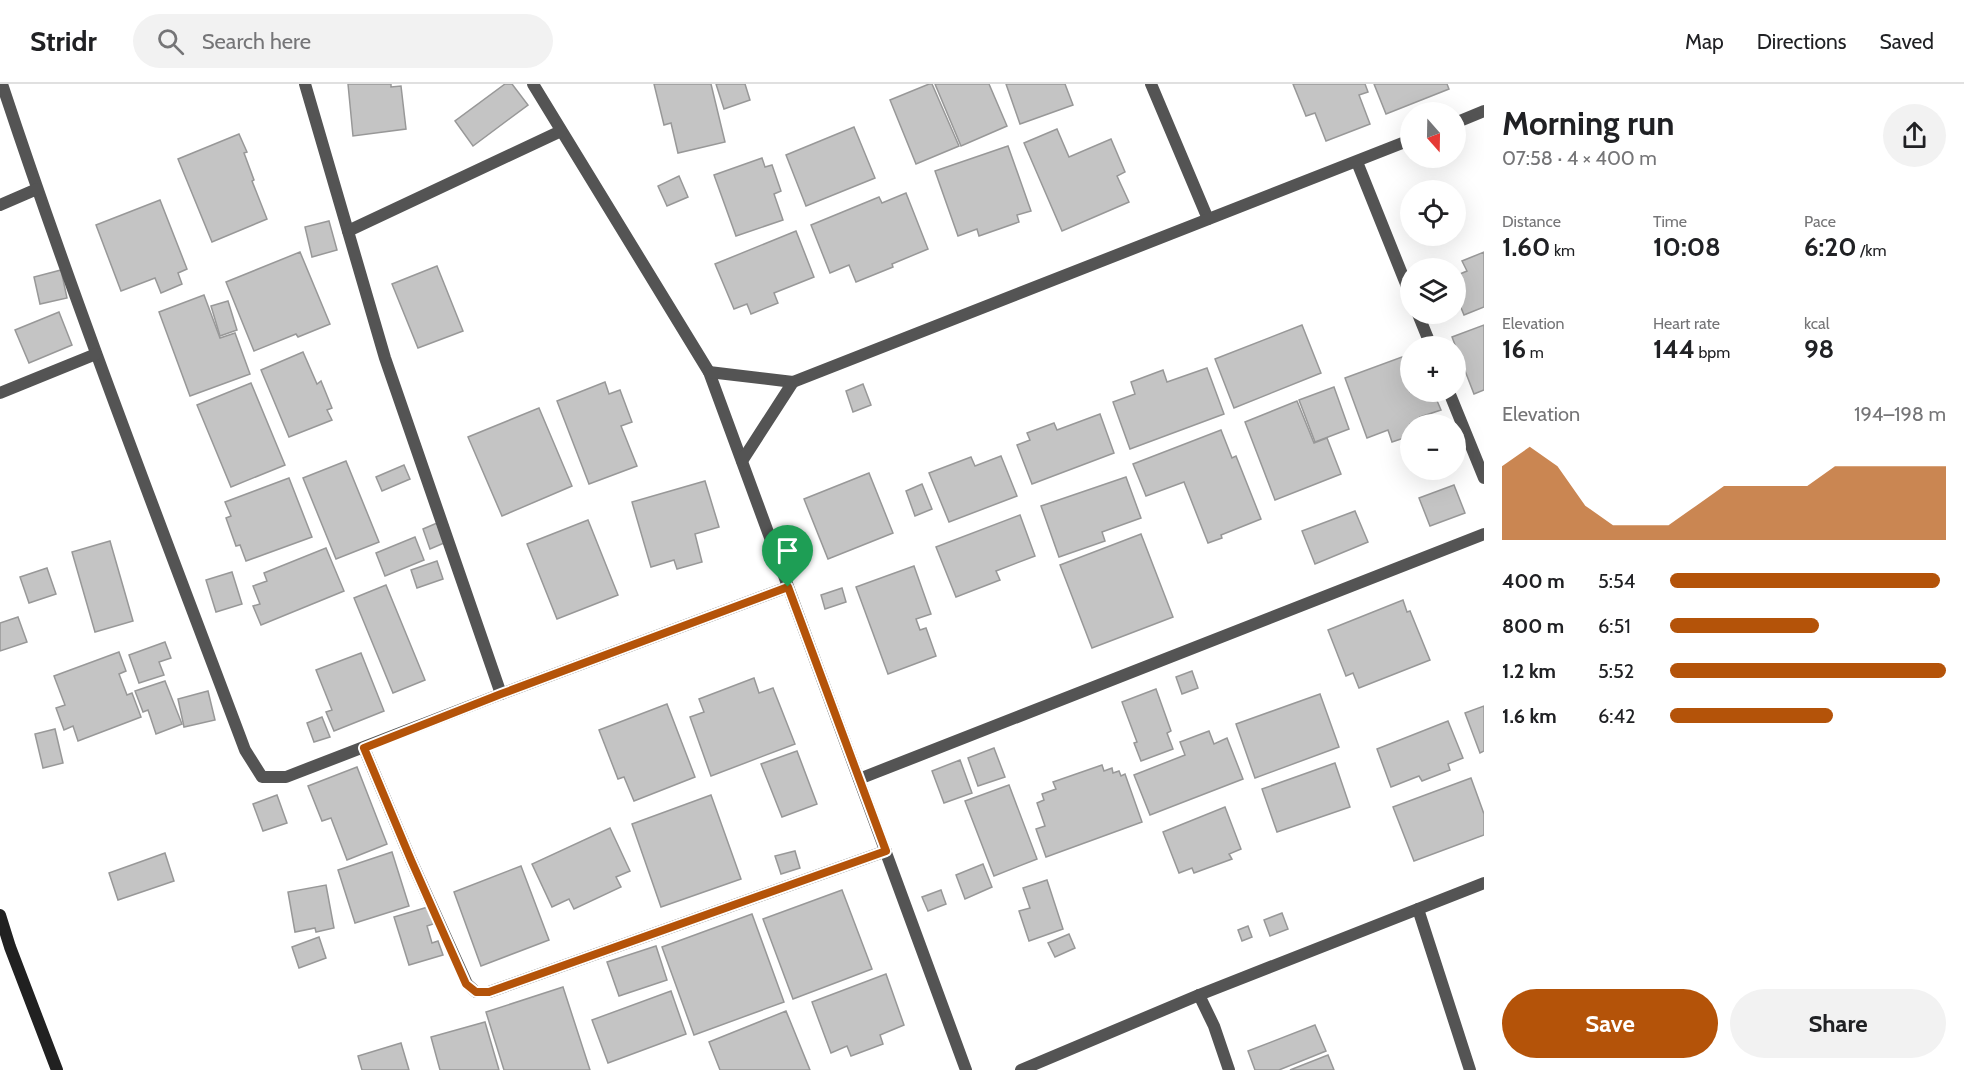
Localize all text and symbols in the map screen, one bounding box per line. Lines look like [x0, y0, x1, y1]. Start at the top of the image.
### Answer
search box [133, 14, 553, 68]
text: Stridr [30, 24, 97, 58]
icon: search [154, 25, 187, 58]
text: Search here [202, 28, 311, 55]
text: Map [1685, 29, 1724, 54]
text: Directions [1757, 29, 1846, 54]
text: Saved [1879, 29, 1934, 54]
north arrow [1400, 102, 1466, 168]
map controls [1400, 102, 1466, 480]
text: Morning run [1502, 103, 1674, 143]
button: share [1883, 104, 1946, 167]
text: 07:58 · 4 × 400 m [1502, 146, 1657, 170]
button: locate [1400, 180, 1466, 246]
text: Distance [1502, 212, 1561, 231]
text: Time [1653, 212, 1687, 231]
text: Pace [1804, 212, 1836, 231]
text: 1.60 [1502, 231, 1550, 263]
text: 10:08 [1653, 231, 1721, 263]
text: 6:20 [1804, 231, 1857, 263]
text: km [1550, 241, 1575, 260]
text: /km [1857, 241, 1886, 260]
button: layers [1400, 258, 1466, 324]
text: Elevation [1502, 314, 1565, 333]
text: Heart rate [1653, 314, 1720, 333]
text: kcal [1804, 314, 1830, 333]
text: 16 [1502, 333, 1526, 365]
text: 144 [1653, 333, 1695, 365]
text: 98 [1804, 333, 1834, 365]
button: + [1400, 336, 1466, 402]
text: m [1526, 343, 1544, 362]
text: bpm [1695, 343, 1730, 362]
text: Elevation [1502, 402, 1580, 426]
text: 194–198 m [1854, 402, 1946, 426]
button: − [1400, 414, 1466, 480]
pin [762, 525, 813, 587]
icon: arrive [771, 534, 804, 567]
text: 400 m [1502, 569, 1565, 593]
text: 5:54 [1598, 569, 1635, 593]
text: 800 m [1502, 614, 1564, 638]
text: 6:51 [1598, 614, 1631, 638]
text: 1.2 km [1502, 659, 1556, 683]
text: 5:52 [1598, 659, 1634, 683]
text: 1.6 km [1502, 704, 1557, 728]
text: 6:42 [1598, 704, 1636, 728]
button: Save [1502, 989, 1718, 1058]
button: Share [1730, 989, 1946, 1058]

